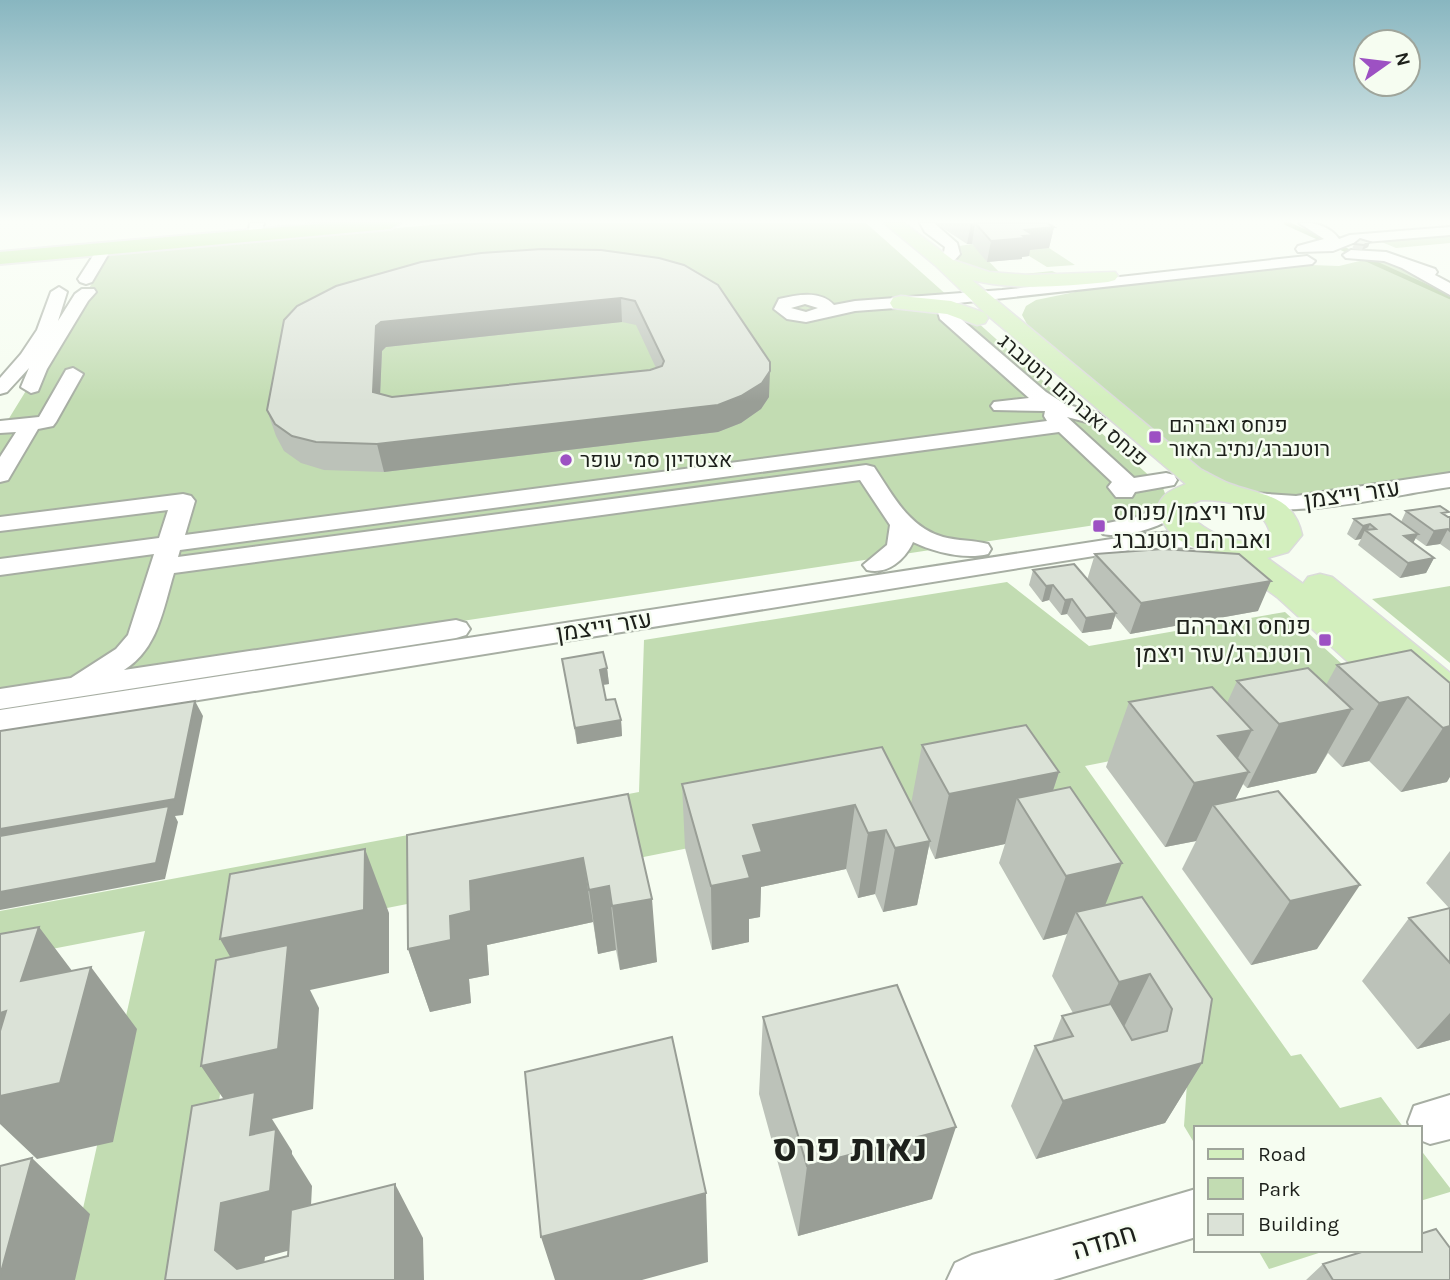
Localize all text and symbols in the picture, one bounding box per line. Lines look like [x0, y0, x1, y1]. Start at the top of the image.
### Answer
north arrow [1352, 28, 1422, 98]
text: N [1390, 50, 1415, 68]
street label: פנחס ואברהם רוטנברג [993, 329, 1153, 471]
place label: פנחס ואברהם רוטנברג/נתיב האור [1169, 413, 1330, 461]
marker: פנחס ואברהם רוטנברג/נתיב האור [1147, 429, 1163, 445]
place label: אצטדיון סמי עופר [580, 448, 732, 472]
marker: אצטדיון סמי עופר [558, 452, 574, 468]
street label: עזר וייצמן [1302, 473, 1402, 515]
place label: עזר ויצמן/פנחס ואברהם רוטנברג [1113, 498, 1271, 554]
marker: עזר ויצמן/פנחס ואברהם רוטנברג [1091, 518, 1107, 534]
street label: עזר וייצמן [554, 605, 654, 647]
place label: פנחס ואברהם רוטנברג/עזר ויצמן [1135, 612, 1311, 668]
marker: פנחס ואברהם רוטנברג/עזר ויצמן [1317, 632, 1333, 648]
district label: נאות פרס [772, 1126, 928, 1171]
legend [1194, 1126, 1422, 1252]
text: Road [1258, 1142, 1306, 1166]
text: Park [1258, 1177, 1301, 1201]
text: Building [1258, 1212, 1339, 1236]
street label: חמדה [1068, 1216, 1140, 1266]

